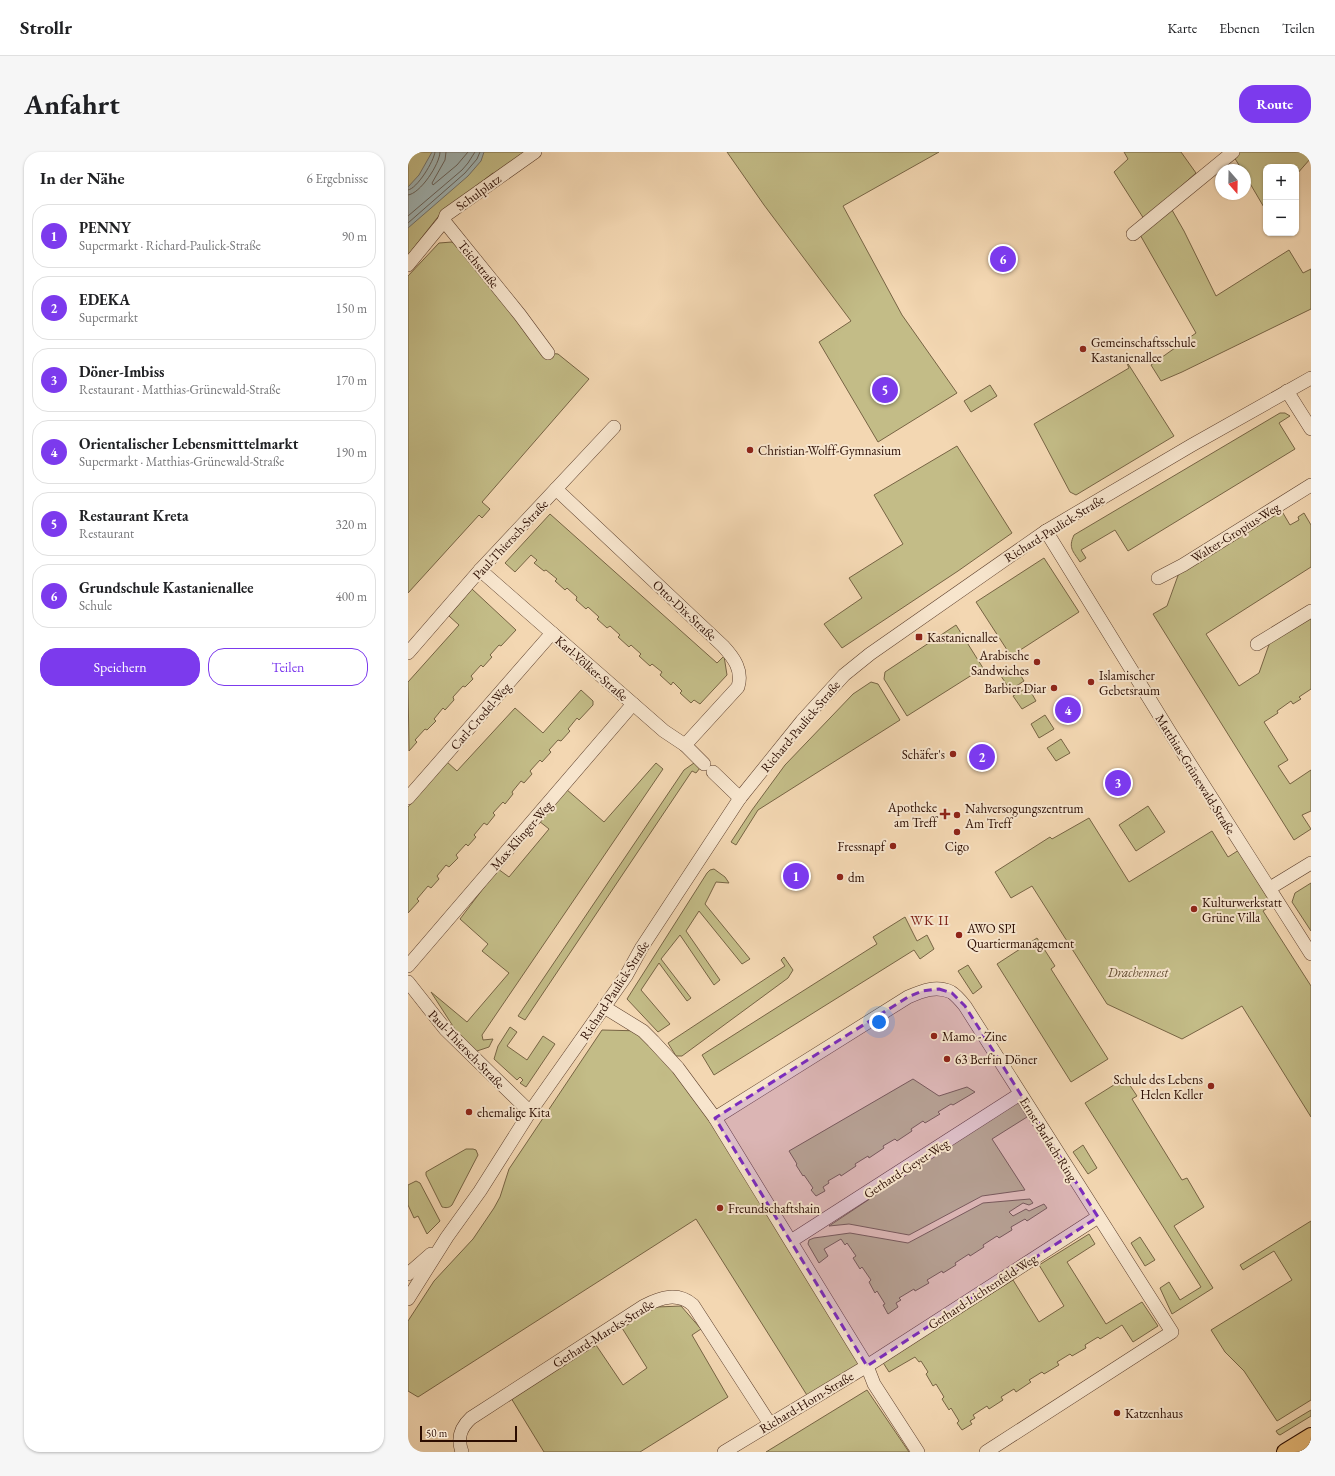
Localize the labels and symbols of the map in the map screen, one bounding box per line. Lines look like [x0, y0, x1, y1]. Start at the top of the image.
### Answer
north arrow [1215, 164, 1251, 200]
street label: Schulplatz [452, 170, 504, 215]
street label: Teichstraße [454, 237, 503, 292]
pin: 6 [990, 244, 1016, 274]
place label: Gemeinschaftsschule Kastanienallee [1091, 334, 1196, 366]
marker: Gemeinschaftsschule Kastanienallee [1078, 344, 1088, 354]
pin: 5 [872, 375, 898, 405]
place label: Christian-Wolff-Gymnasium [758, 442, 901, 459]
marker: Christian-Wolff-Gymnasium [745, 445, 755, 455]
street label: Richard-Paulick-Straße [1001, 491, 1108, 566]
street label: Paul-Thiersch-Straße [469, 496, 552, 583]
street label: Walter-Gropius-Weg [1188, 498, 1283, 566]
street label: Otto-Dix-Straße [649, 576, 720, 644]
place label: Kastanienallee [927, 629, 998, 646]
street label: Karl-Völker-Straße [552, 632, 632, 705]
marker: Kastanienallee [914, 632, 924, 642]
place label: Arabische Sandwiches [971, 647, 1029, 679]
marker: Arabische Sandwiches [1032, 657, 1042, 667]
place label: Islamischer Gebetsraum [1099, 667, 1160, 699]
street label: Richard-Paulick-Straße [757, 677, 844, 776]
marker: Islamischer Gebetsraum [1086, 677, 1096, 687]
street label: Carl-Crodel-Weg [446, 679, 515, 754]
place label: Barbier Diar [984, 680, 1047, 697]
marker: Barbier Diar [1049, 683, 1059, 693]
pin: 4 [1055, 695, 1081, 725]
street label: Matthias-Grünewald-Straße [1152, 711, 1240, 838]
pin: 2 [969, 742, 995, 772]
place label: Schäfer's [902, 746, 945, 763]
marker: Schäfer's [948, 749, 958, 759]
pin: 3 [1105, 768, 1131, 798]
street label: Max-Klinger-Weg [486, 797, 557, 874]
place label: Apotheke am Treff [887, 799, 939, 831]
place label: Nahversogungszentrum Am Treff [964, 800, 1084, 832]
marker: Apotheke am Treff [940, 809, 950, 819]
marker: Nahversogungszentrum Am Treff [952, 810, 962, 820]
marker: Cigo [952, 827, 962, 837]
place label: Fressnapf [838, 838, 887, 855]
place label: Cigo [945, 838, 969, 855]
marker: Fressnapf [888, 841, 898, 851]
pin: 1 [783, 861, 809, 891]
place label: dm [848, 869, 865, 886]
marker: dm [835, 872, 845, 882]
place label: Kulturwerkstatt Grüne Villa [1202, 894, 1282, 926]
marker: Kulturwerkstatt Grüne Villa [1189, 904, 1199, 914]
district label: WK II [910, 911, 950, 929]
place label: AWO SPI Quartiermanagement [966, 920, 1074, 952]
marker: AWO SPI Quartiermanagement [954, 930, 964, 940]
street label: Richard-Paulick-Straße [576, 937, 653, 1043]
park label: Drachennest [1107, 964, 1169, 981]
street label: Paul-Thiersch-Straße [425, 1006, 509, 1092]
your location [869, 1012, 889, 1032]
place label: Mamo - Zine [942, 1028, 1007, 1045]
marker: Mamo - Zine [929, 1031, 939, 1041]
place label: 63 Berfin Döner [955, 1051, 1038, 1068]
marker: 63 Berfin Döner [942, 1054, 952, 1064]
place label: Schule des Lebens Helen Keller [1113, 1071, 1204, 1103]
marker: Schule des Lebens Helen Keller [1206, 1081, 1216, 1091]
street label: Ernst-Barlach-Ring [1016, 1094, 1081, 1185]
place label: ehemalige Kita [477, 1104, 551, 1121]
marker: ehemalige Kita [464, 1107, 474, 1117]
street label: Gerhard-Geyer-Weg [860, 1134, 953, 1202]
place label: Freundschaftshain [728, 1200, 820, 1217]
marker: Freundschaftshain [715, 1203, 725, 1213]
street label: Gerhard-Lichtenfeld-Weg [925, 1250, 1040, 1333]
street label: Gerhard-Marcks-Straße [549, 1295, 657, 1372]
street label: Richard-Horn-Straße [756, 1368, 857, 1437]
place label: Katzenhaus [1125, 1405, 1183, 1422]
marker: Katzenhaus [1112, 1408, 1122, 1418]
scale bar [420, 1424, 517, 1443]

